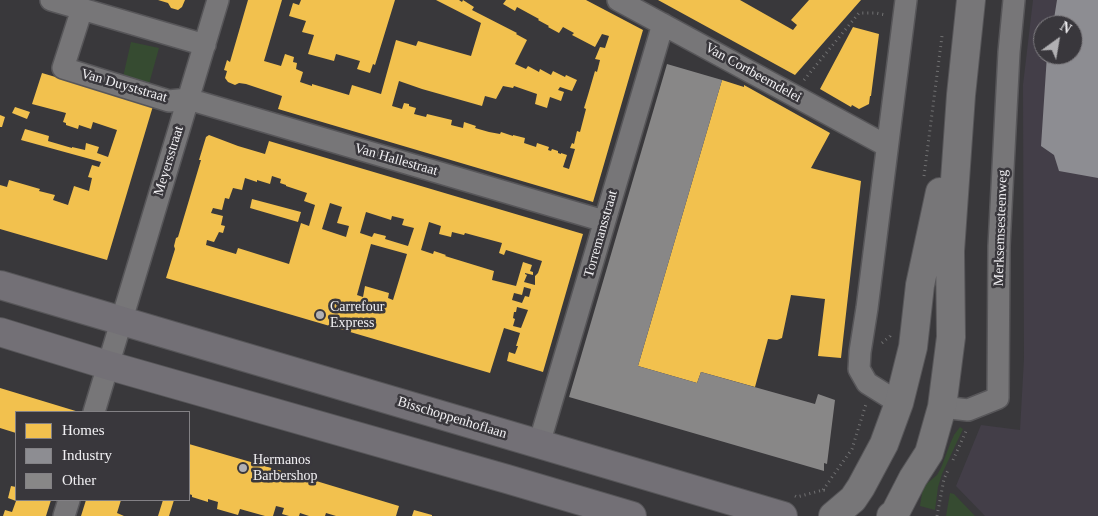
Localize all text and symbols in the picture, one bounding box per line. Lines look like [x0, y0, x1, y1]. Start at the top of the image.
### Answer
north arrow [1033, 15, 1083, 65]
text: N [1057, 19, 1074, 37]
street label: Van Cortbeemdelei [702, 40, 804, 106]
street label: Van Duyststraat [79, 66, 169, 106]
street label: Meyersstraat [150, 124, 188, 198]
street label: Van Hallestraat [352, 140, 440, 180]
street label: Merksemsesteenweg [991, 169, 1011, 287]
street label: Torremansstraat [581, 188, 621, 280]
place label: Carrefour Express [330, 299, 384, 332]
marker: Carrefour Express [314, 309, 326, 321]
street label: Bisschoppenhoflaan [395, 393, 509, 443]
legend [15, 411, 190, 501]
text: Homes [62, 422, 105, 438]
text: Industry [62, 447, 112, 463]
place label: Hermanos Barbershop [253, 452, 318, 484]
marker: Hermanos Barbershop [237, 462, 249, 474]
text: Other [62, 472, 96, 488]

